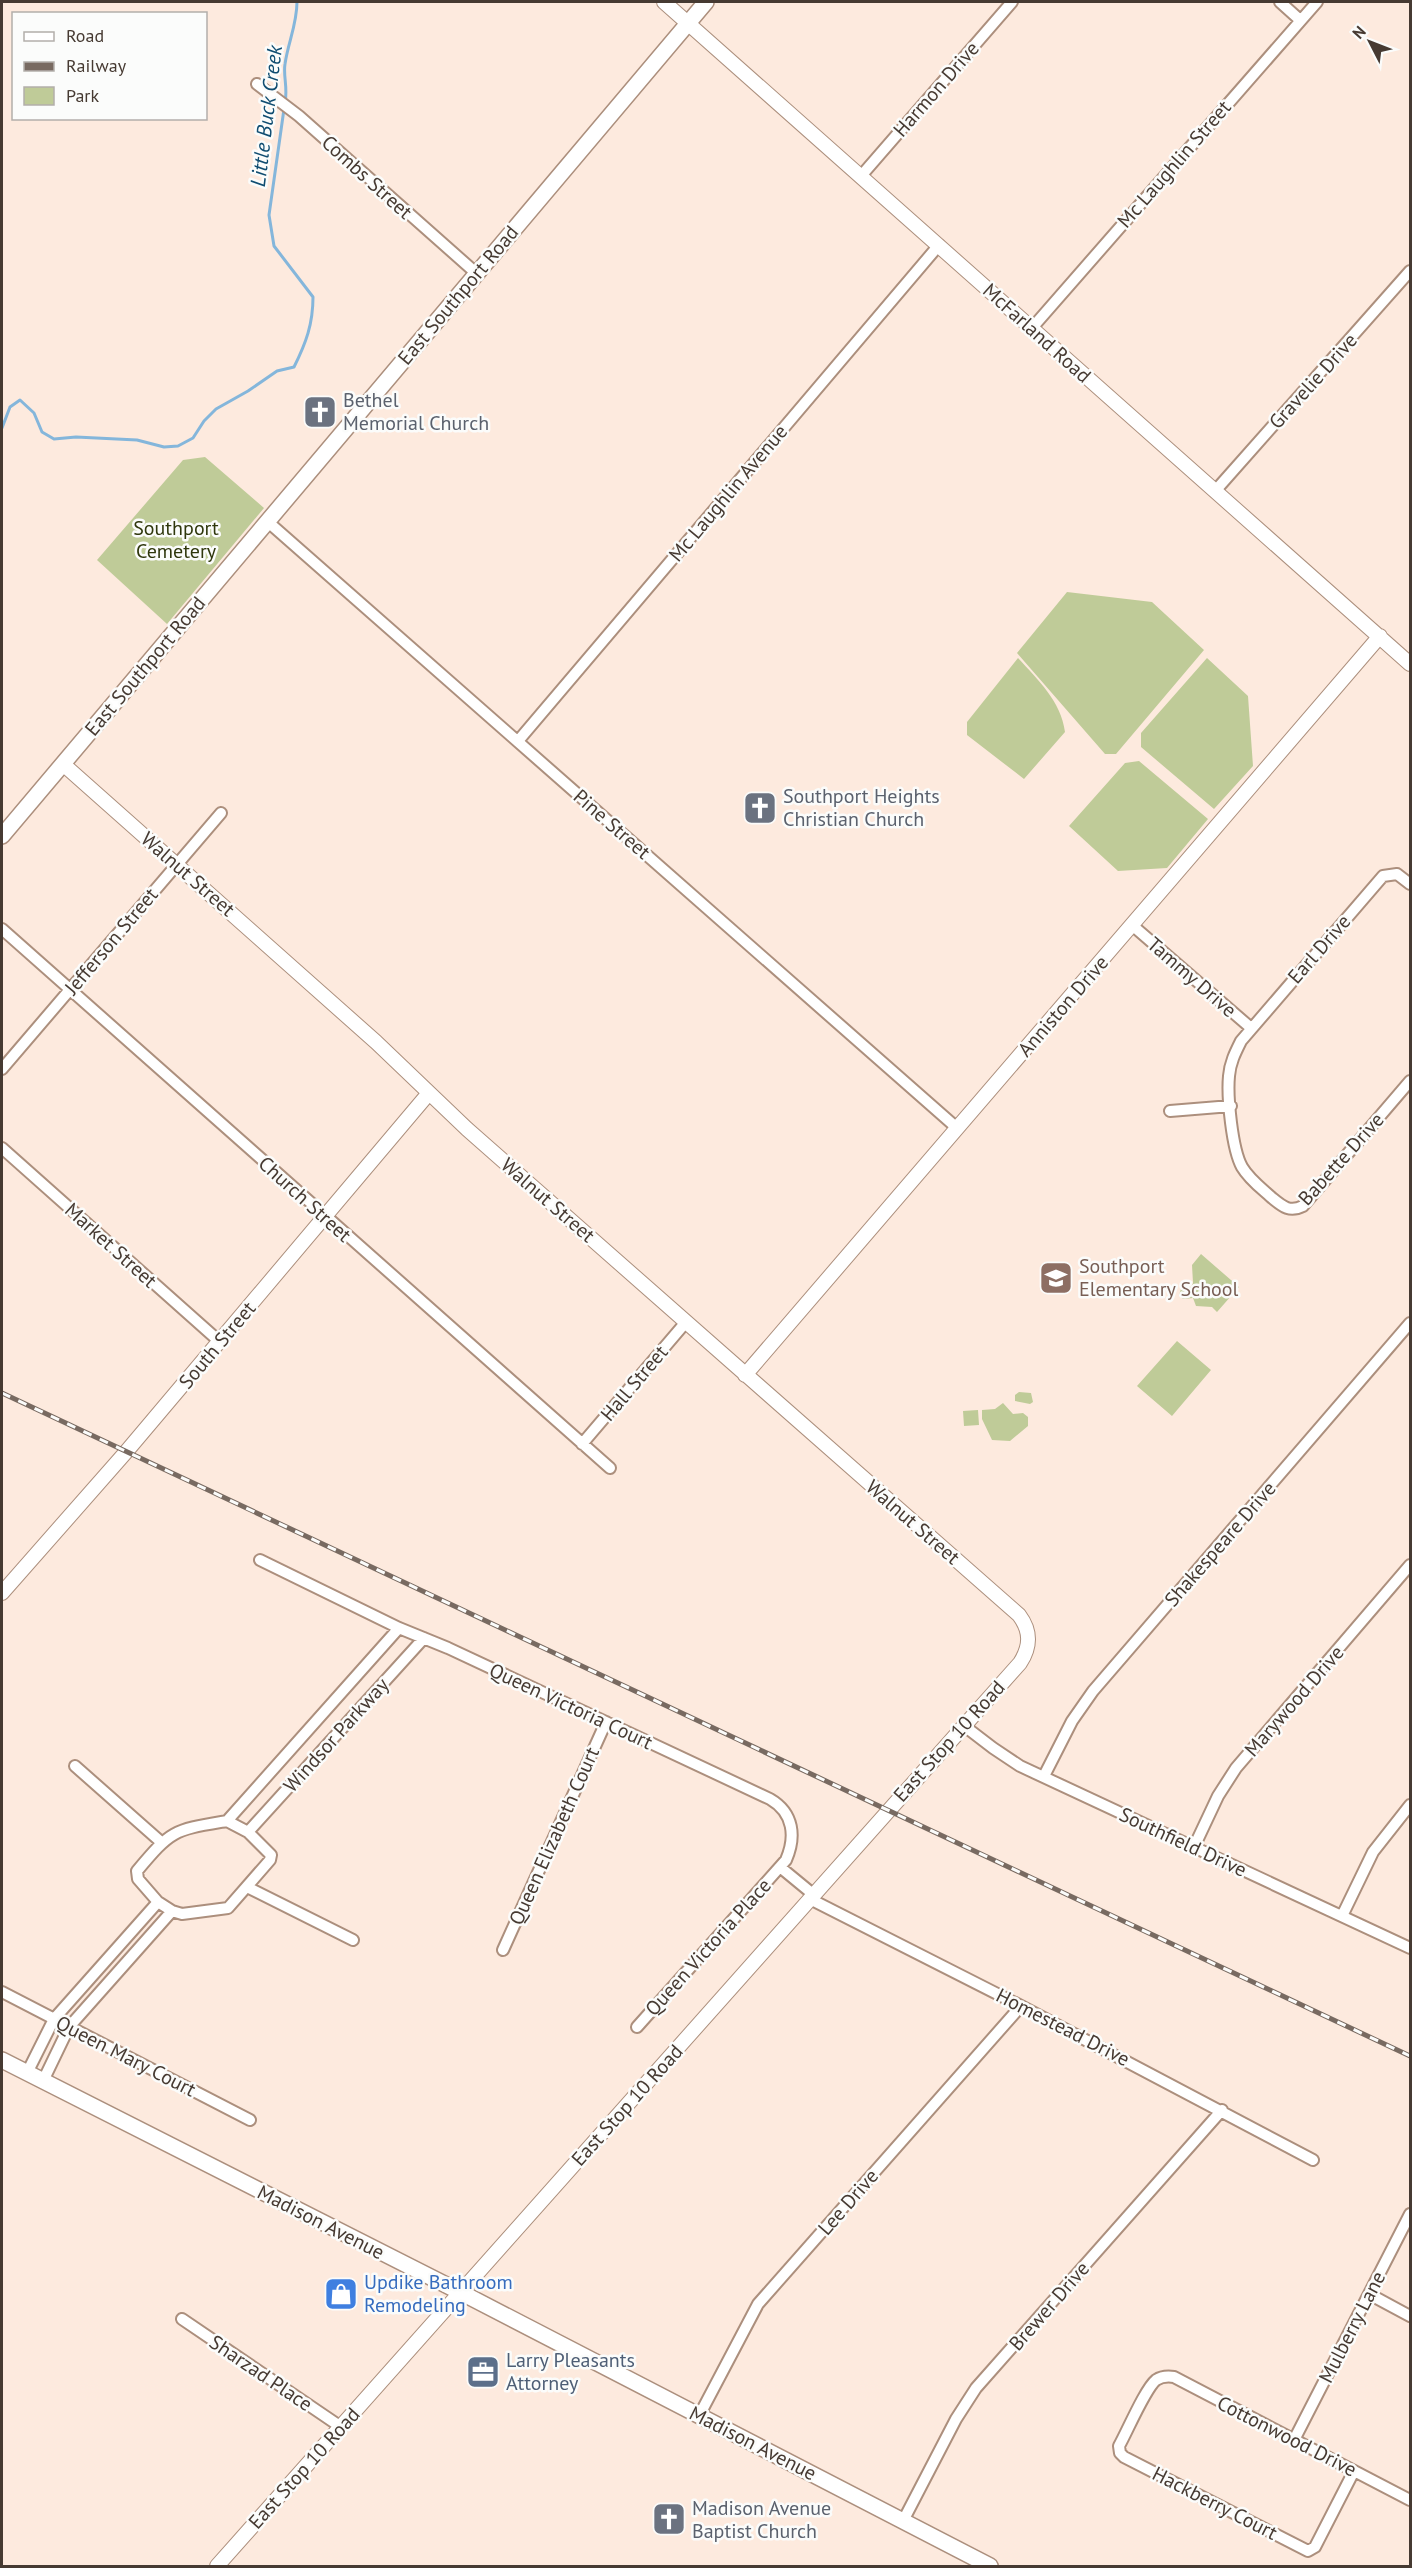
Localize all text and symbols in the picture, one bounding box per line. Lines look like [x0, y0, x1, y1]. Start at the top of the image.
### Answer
legend [12, 12, 207, 120]
north arrow [1340, 12, 1400, 72]
text: N [1348, 21, 1370, 43]
text: Road [66, 24, 104, 47]
street label: Harmon Drive [887, 36, 985, 142]
water label: Little Buck Creek [244, 42, 288, 188]
text: Railway [66, 54, 127, 77]
text: Park [66, 84, 99, 107]
street label: Mc Laughlin Street [1112, 95, 1237, 233]
street label: Combs Street [316, 129, 418, 225]
street label: East Southport Road [392, 220, 524, 370]
street label: McFarland Road [977, 277, 1097, 389]
street label: Gravelie Drive [1263, 328, 1363, 434]
place label: Bethel Memorial Church [343, 387, 489, 436]
church icon: Bethel Memorial Church [302, 394, 338, 430]
street label: Mc Laughlin Avenue [663, 419, 793, 567]
park label: Southport Cemetery [133, 515, 219, 564]
street label: East Southport Road [79, 591, 211, 741]
street label: Pine Street [568, 783, 656, 865]
place label: Southport Heights Christian Church [783, 783, 940, 832]
church icon: Southport Heights Christian Church [742, 790, 778, 826]
street label: Walnut Street [136, 826, 241, 922]
street label: Jefferson Street [58, 882, 164, 1001]
street label: Earl Drive [1282, 909, 1356, 989]
street label: Tammy Drive [1142, 931, 1242, 1023]
street label: Anniston Drive [1012, 950, 1114, 1062]
street label: Babette Drive [1292, 1107, 1390, 1211]
street label: Church Street [253, 1150, 357, 1248]
street label: Walnut Street [496, 1152, 601, 1248]
street label: Market Street [59, 1197, 163, 1293]
place label: Southport Elementary School [1079, 1253, 1239, 1302]
school or university icon: Southport Elementary School [1038, 1260, 1074, 1296]
street label: South Street [173, 1296, 261, 1394]
street label: Hall Street [595, 1339, 673, 1426]
street label: Walnut Street [861, 1474, 966, 1570]
street label: Shakespeare Drive [1159, 1476, 1281, 1612]
street label: Marywood Drive [1239, 1640, 1349, 1762]
street label: Queen Victoria Court [485, 1657, 657, 1755]
street label: Windsor Parkway [278, 1672, 395, 1798]
street label: East Stop 10 Road [888, 1675, 1010, 1807]
street label: Queen Elizabeth Court [503, 1743, 605, 1929]
street label: Southfield Drive [1115, 1801, 1251, 1883]
street label: Queen Victoria Place [639, 1873, 777, 2021]
street label: Homestead Drive [992, 1982, 1134, 2072]
street label: Queen Mary Court [52, 2010, 201, 2103]
street label: East Stop 10 Road [566, 2039, 688, 2171]
street label: Lee Drive [812, 2164, 884, 2240]
street label: Madison Avenue [253, 2179, 389, 2265]
street label: Brewer Drive [1003, 2256, 1095, 2356]
street label: Mulberry Lane [1313, 2267, 1391, 2387]
place label: Updike Bathroom Remodeling [364, 2269, 513, 2318]
shop icon: Updike Bathroom Remodeling [323, 2276, 359, 2312]
street label: Sharzad Place [204, 2329, 318, 2417]
place label: Larry Pleasants Attorney [506, 2347, 635, 2396]
office icon: Larry Pleasants Attorney [465, 2354, 501, 2390]
street label: Cottonwood Drive [1213, 2390, 1361, 2482]
street label: Madison Avenue [685, 2400, 821, 2486]
street label: East Stop 10 Road [243, 2402, 365, 2534]
street label: Hackberry Court [1148, 2460, 1282, 2546]
place label: Madison Avenue Baptist Church [692, 2495, 831, 2544]
church icon: Madison Avenue Baptist Church [651, 2501, 687, 2537]

